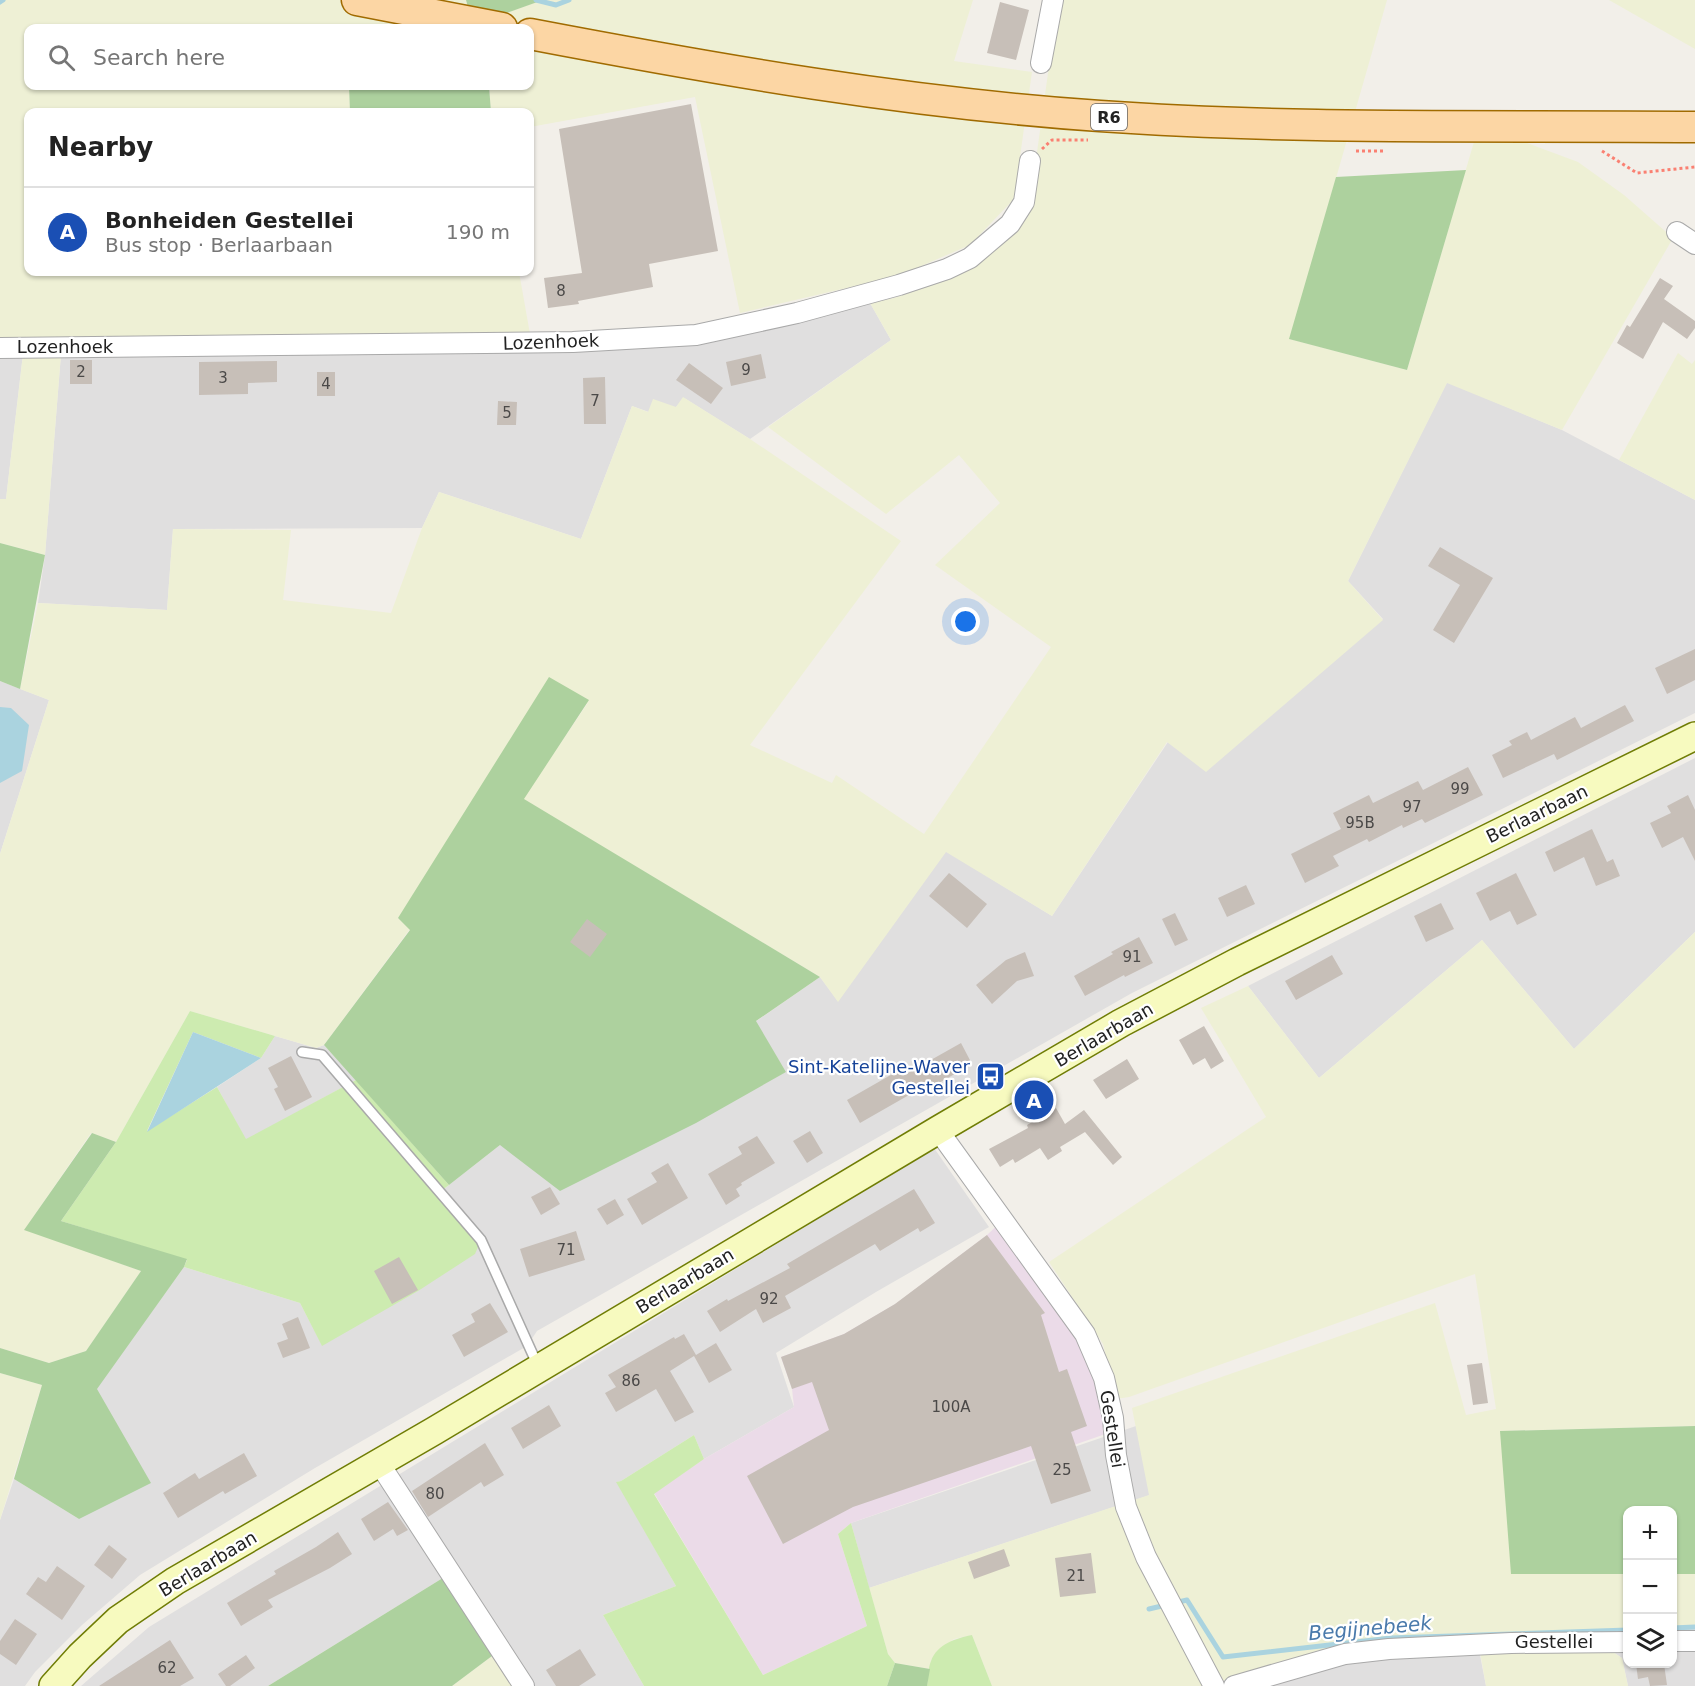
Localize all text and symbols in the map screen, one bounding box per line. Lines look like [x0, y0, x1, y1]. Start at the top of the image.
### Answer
search box [24, 24, 534, 90]
icon: search [45, 41, 78, 74]
text: Search here [93, 45, 225, 70]
road number: R6 [1091, 104, 1127, 130]
text: Nearby [48, 132, 153, 162]
text: Bonheiden Gestellei [105, 208, 354, 233]
text: A [60, 220, 75, 244]
text: 190 m [446, 220, 510, 244]
text: Bus stop · Berlaarbaan [105, 233, 333, 257]
house number: 8 [556, 282, 566, 300]
street label: Lozenhoek [502, 329, 600, 354]
street label: Lozenhoek [17, 336, 114, 357]
house number: 9 [741, 361, 751, 379]
house number: 2 [76, 363, 86, 381]
house number: 3 [218, 369, 228, 387]
house number: 4 [321, 375, 331, 393]
house number: 7 [590, 392, 600, 410]
house number: 5 [502, 404, 512, 422]
your location [951, 607, 980, 636]
house number: 99 [1450, 780, 1470, 798]
street label: Berlaarbaan [1483, 780, 1591, 847]
house number: 97 [1402, 798, 1422, 816]
house number: 95B [1345, 814, 1375, 832]
house number: 91 [1122, 948, 1142, 966]
street label: Berlaarbaan [1051, 998, 1157, 1071]
place label: Sint-Katelijne-Waver Gestellei [788, 1056, 971, 1098]
bus stop icon: Sint-Katelijne-Waver Gestellei [975, 1061, 1007, 1093]
pin: A [1014, 1078, 1054, 1122]
house number: 71 [556, 1241, 576, 1259]
street label: Berlaarbaan [632, 1243, 737, 1318]
house number: 92 [759, 1290, 779, 1308]
house number: 86 [621, 1372, 641, 1390]
street label: Gestellei [1096, 1388, 1129, 1469]
house number: 100A [932, 1398, 971, 1416]
house number: 25 [1052, 1461, 1072, 1479]
house number: 80 [425, 1485, 445, 1503]
map controls [1623, 1506, 1677, 1668]
button: + [1623, 1506, 1677, 1560]
street label: Berlaarbaan [155, 1526, 260, 1601]
button: − [1623, 1560, 1677, 1614]
house number: 21 [1066, 1567, 1086, 1585]
water label: Begijnebeek [1307, 1611, 1434, 1645]
button: layers [1623, 1614, 1677, 1668]
street label: Gestellei [1515, 1631, 1593, 1652]
house number: 62 [157, 1659, 177, 1677]

